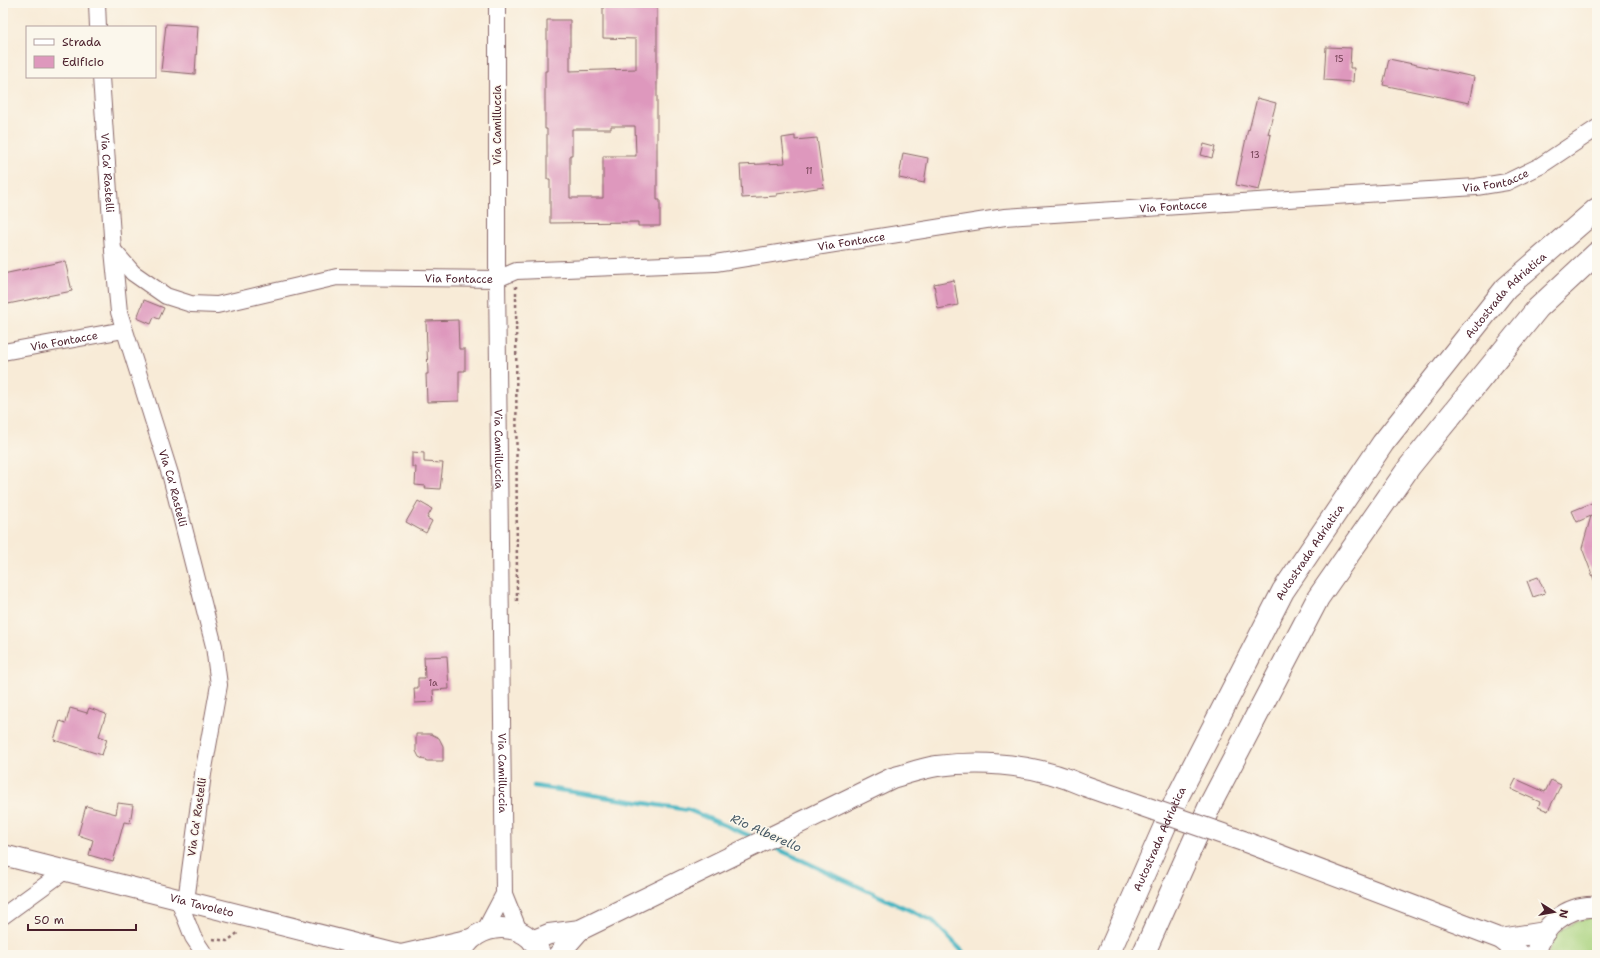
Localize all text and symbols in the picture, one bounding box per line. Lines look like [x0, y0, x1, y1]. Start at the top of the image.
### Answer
legend [26, 26, 156, 78]
text: Strada [62, 34, 102, 50]
house number: 15 [1334, 53, 1344, 65]
text: Edificio [62, 54, 104, 70]
street label: Via Camilluccia [490, 85, 505, 165]
street label: Via Ca' Rastelli [97, 132, 118, 213]
house number: 13 [1250, 149, 1260, 161]
house number: 11 [805, 165, 813, 177]
street label: Via Fontacce [1462, 165, 1531, 195]
street label: Via Fontacce [1139, 197, 1208, 216]
street label: Via Fontacce [816, 229, 886, 254]
street label: Autostrada Adriatica [1462, 249, 1550, 341]
street label: Via Fontacce [425, 271, 493, 286]
street label: Via Fontacce [29, 327, 99, 354]
street label: Via Camilluccia [491, 409, 507, 489]
street label: Via Ca' Rastelli [155, 447, 191, 528]
street label: Autostrada Adriatica [1272, 501, 1347, 603]
house number: 1a [428, 677, 438, 689]
street label: Via Camilluccia [495, 733, 511, 813]
street label: Via Ca' Rastelli [184, 777, 210, 857]
street label: Autostrada Adriatica [1130, 784, 1189, 894]
water label: Rio Alberello [728, 810, 804, 856]
street label: Via Tavoleto [168, 890, 236, 920]
north arrow [1534, 892, 1574, 932]
scale bar [28, 906, 136, 932]
text: N [1555, 908, 1572, 920]
text: 50 m [34, 912, 64, 928]

